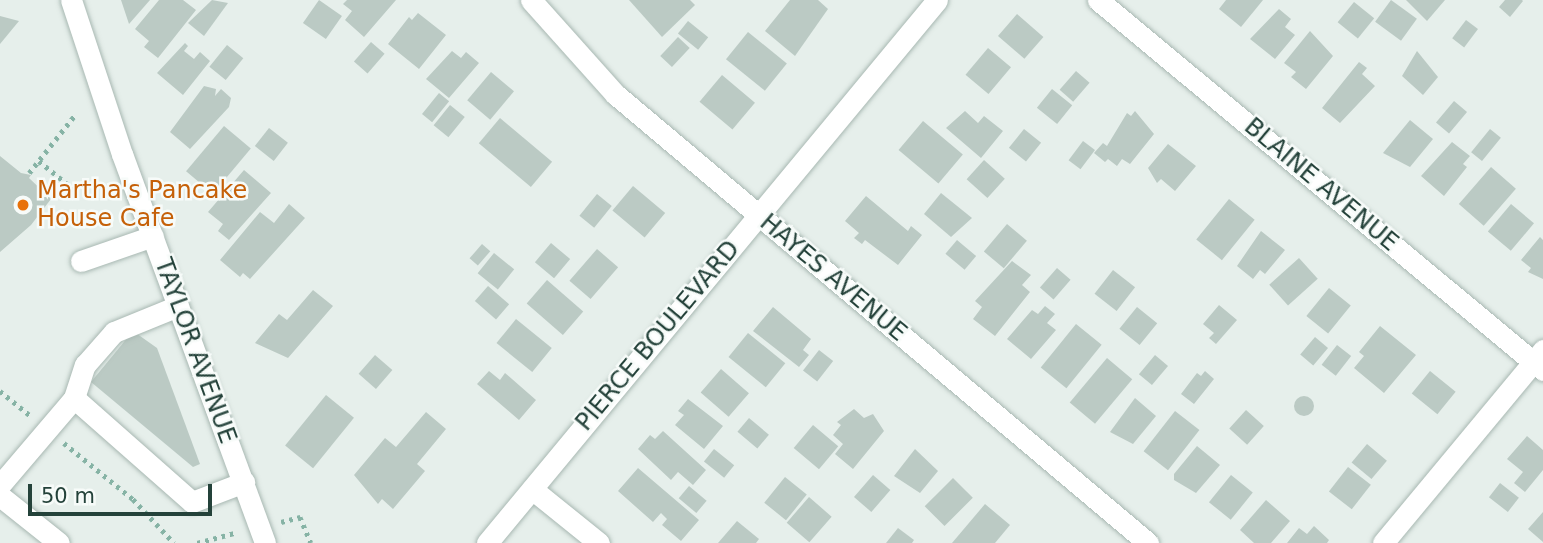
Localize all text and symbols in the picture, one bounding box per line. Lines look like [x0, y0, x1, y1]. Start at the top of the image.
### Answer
street label: BLAINE AVENUE [1238, 112, 1404, 258]
place label: Martha's Pancake House Cafe [37, 177, 247, 233]
marker: Martha's Pancake House Cafe [15, 197, 31, 213]
street label: HAYES AVENUE [754, 208, 912, 348]
street label: PIERCE BOULEVARD [570, 235, 746, 437]
street label: TAYLOR AVENUE [148, 255, 242, 447]
scale bar [32, 470, 215, 514]
text: 50 m [41, 484, 95, 508]

